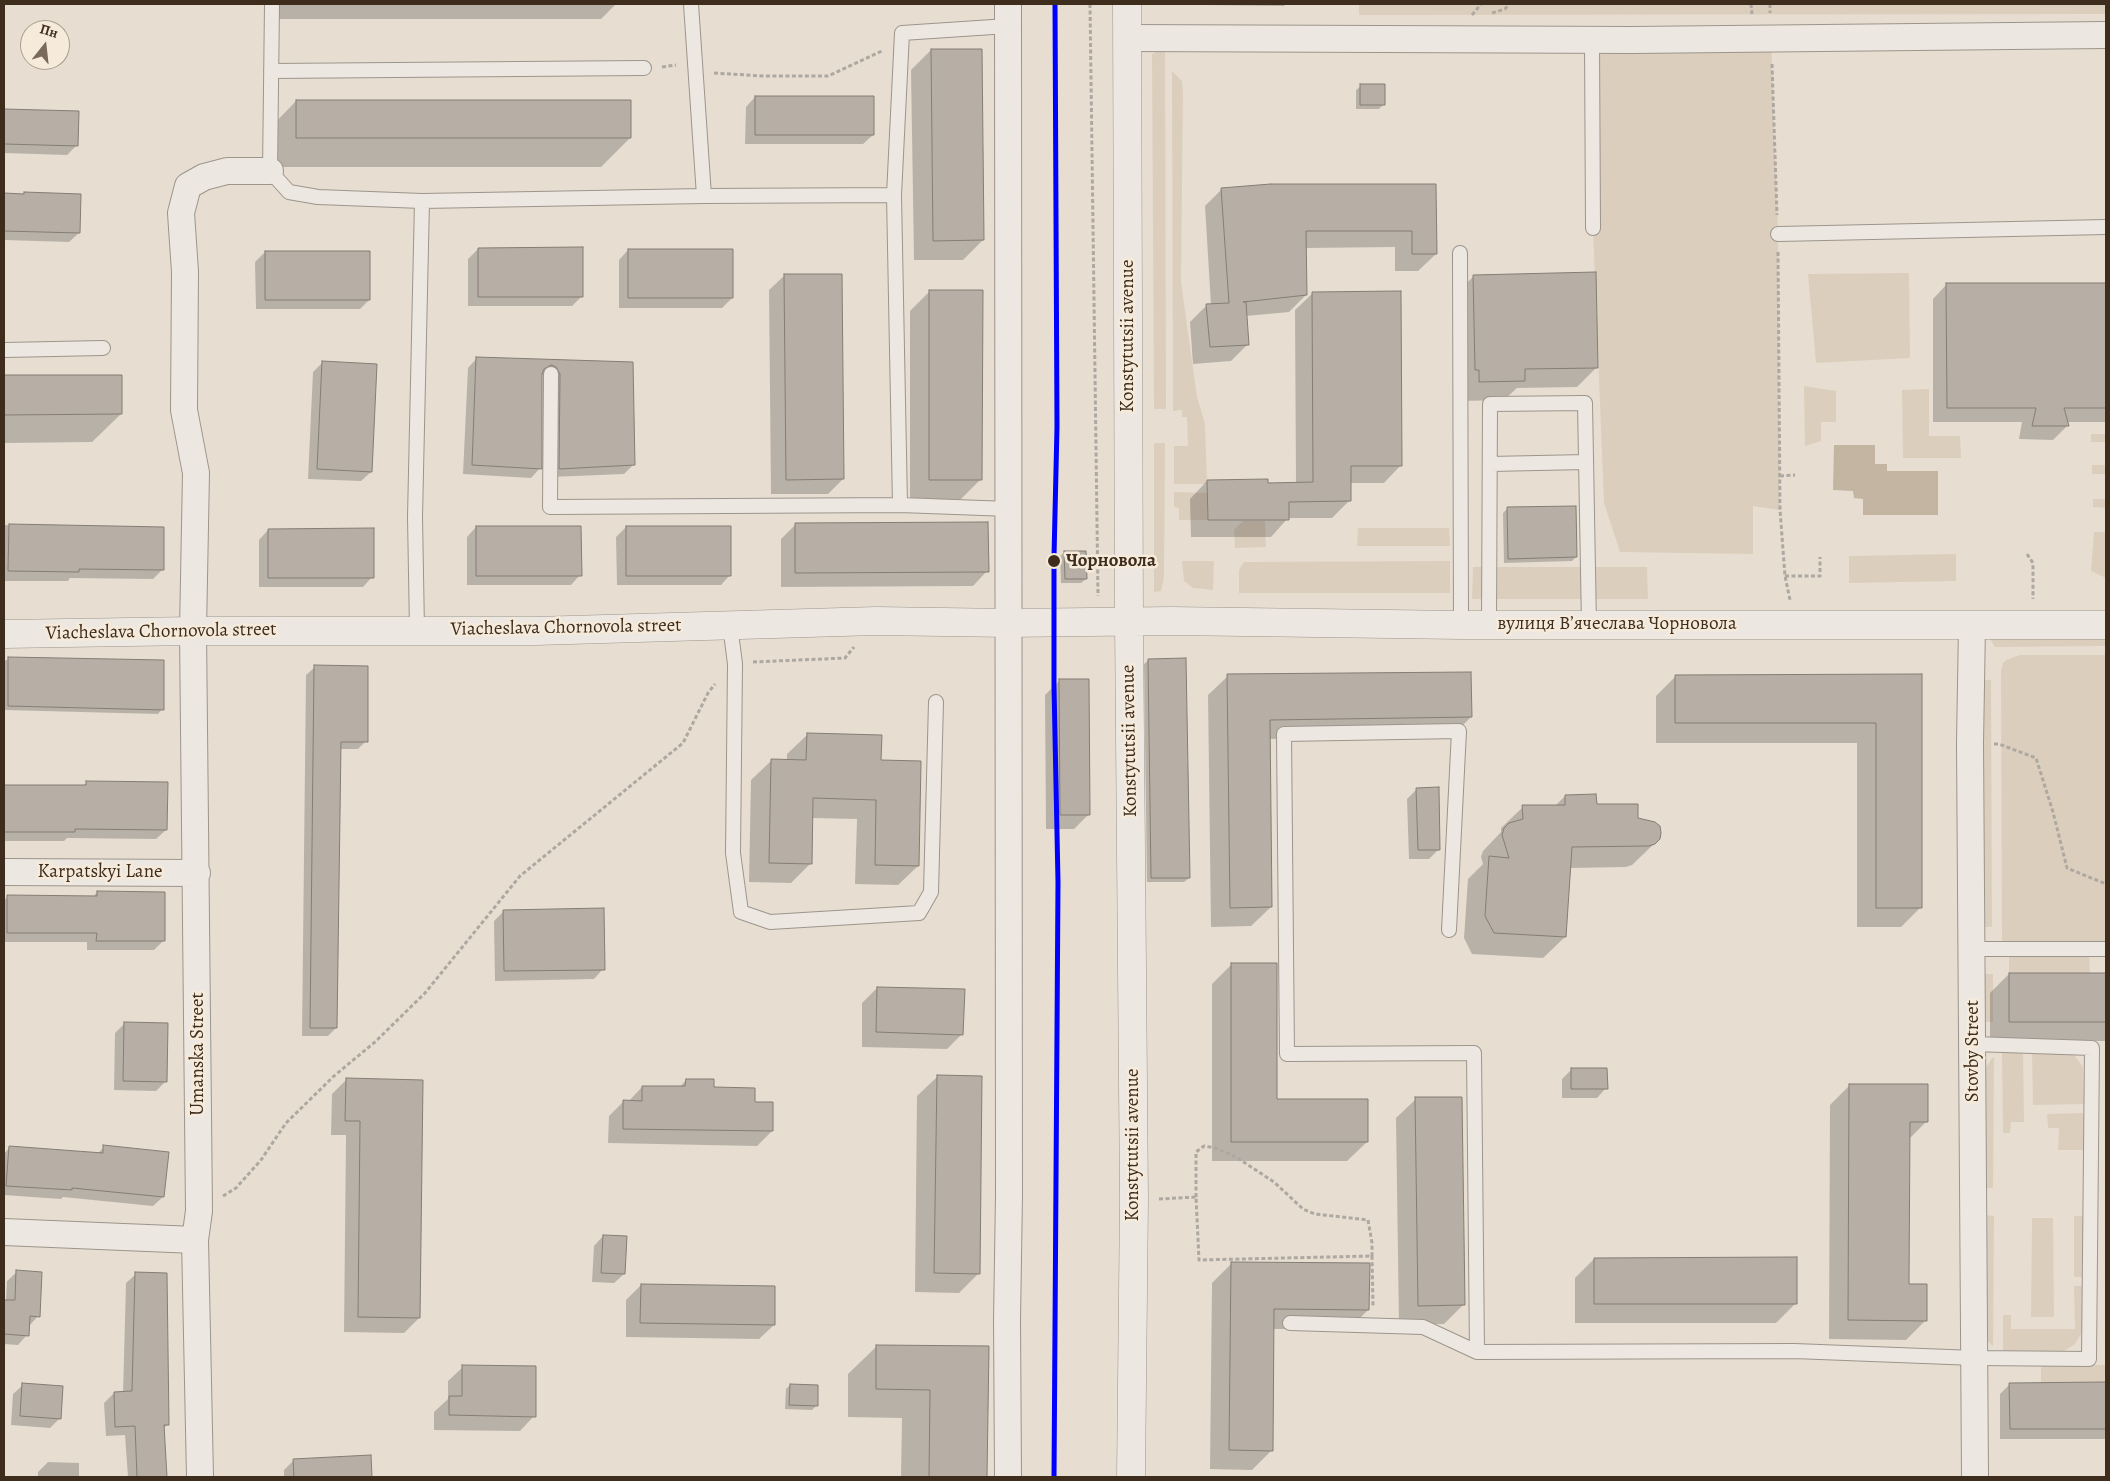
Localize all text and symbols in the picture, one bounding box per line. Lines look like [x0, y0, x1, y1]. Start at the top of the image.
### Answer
text: Пн [38, 19, 60, 43]
north arrow [20, 20, 70, 70]
street label: Konstytutsii avenue [1117, 260, 1139, 412]
place label: Чорновола [1066, 550, 1156, 572]
marker: Чорновола [1046, 553, 1062, 569]
street label: вулиця Вʼячеслава Чорновола [1497, 613, 1737, 635]
street label: Viacheslava Chornovola street [450, 615, 682, 641]
street label: Viacheslava Chornovola street [45, 619, 277, 645]
street label: Konstytutsii avenue [1117, 664, 1143, 818]
street label: Karpatskyi Lane [37, 861, 163, 883]
street label: Umanska Street [187, 992, 209, 1116]
street label: Stovby Street [1962, 1000, 1984, 1102]
street label: Konstytutsii avenue [1122, 1069, 1144, 1221]

